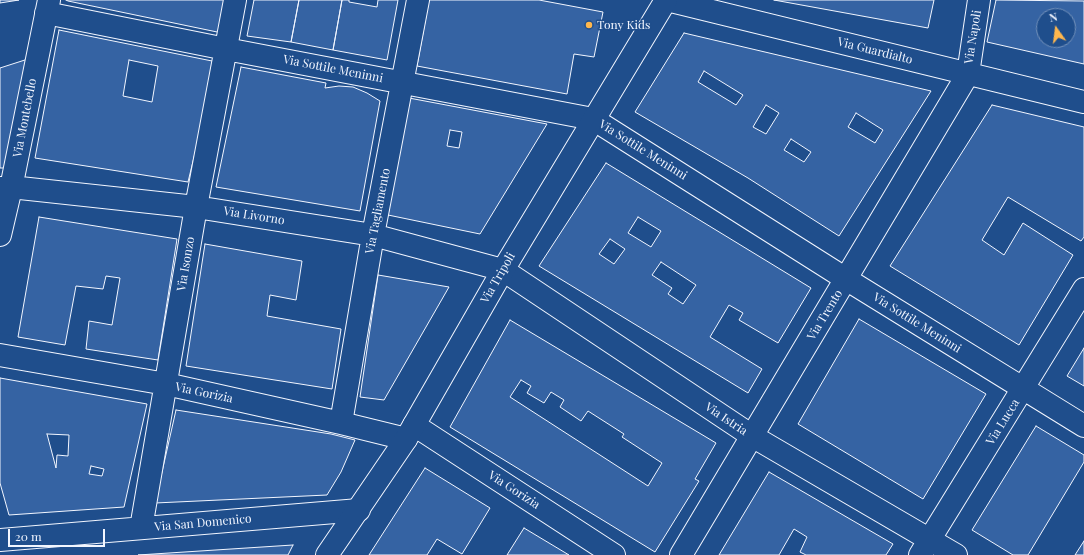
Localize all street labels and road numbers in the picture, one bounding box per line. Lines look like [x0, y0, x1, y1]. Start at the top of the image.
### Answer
street label: Via Napoli [962, 9, 984, 65]
street label: Via Guardialto [836, 35, 914, 67]
street label: Via Sottile Meninni [282, 52, 384, 86]
street label: Via Montebello [10, 77, 40, 159]
street label: Via Sottile Meninni [596, 117, 690, 183]
street label: Via Tagliamento [363, 167, 393, 255]
street label: Via Livorno [222, 204, 286, 228]
street label: Via Isonzo [174, 236, 198, 292]
street label: Via Tripoli [478, 250, 518, 306]
street label: Via Trento [804, 287, 846, 343]
street label: Via Sottile Meninni [870, 290, 964, 356]
street label: Via Gorizia [174, 380, 234, 406]
street label: Via Lucca [983, 396, 1023, 448]
street label: Via Istria [702, 400, 750, 438]
street label: Via Gorizia [485, 468, 543, 512]
street label: Via San Domenico [154, 512, 252, 534]

